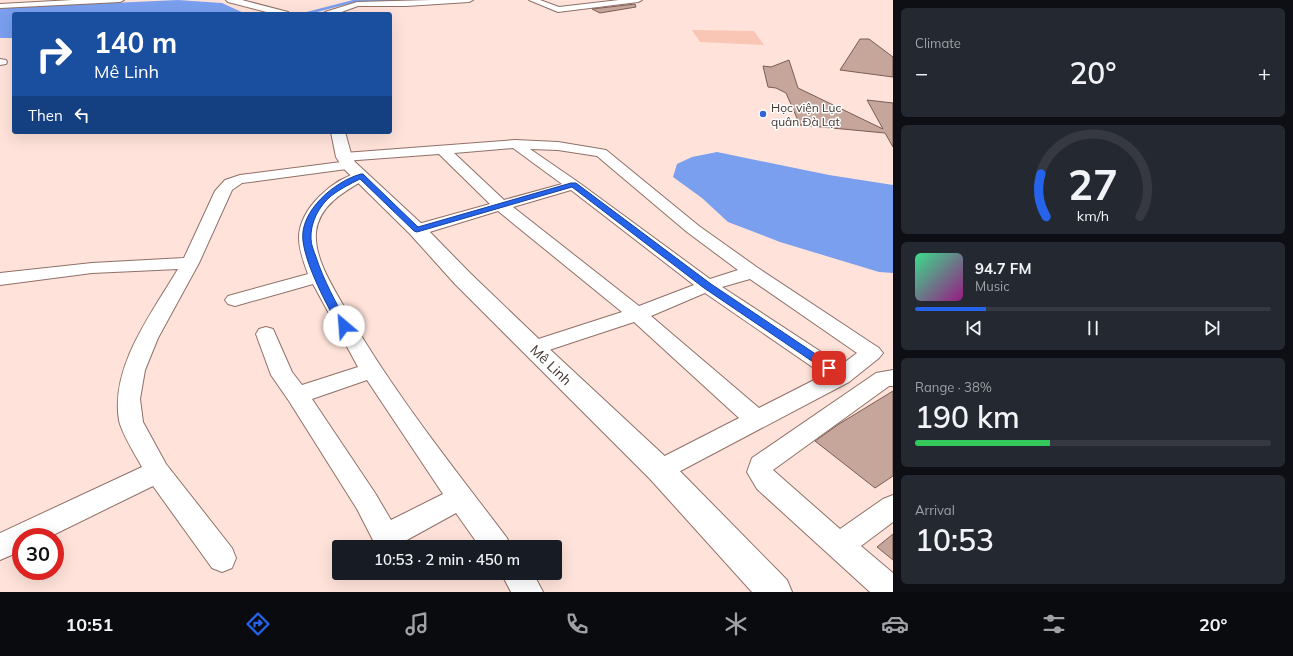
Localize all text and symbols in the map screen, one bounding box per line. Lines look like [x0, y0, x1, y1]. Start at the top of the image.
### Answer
text: 140 m [94, 25, 177, 60]
icon: right [28, 28, 80, 80]
text: Climate [915, 35, 961, 51]
text: 20° [1069, 54, 1117, 92]
text: − [915, 59, 928, 87]
text: + [1258, 59, 1271, 87]
text: Mê Linh [94, 60, 159, 83]
place label: Học viện Lục quân Đà Lạt [771, 100, 841, 129]
icon: left [71, 104, 93, 126]
text: Then [28, 106, 63, 125]
marker: Học viện Lục quân Đà Lạt [758, 109, 768, 119]
text: 27 [1068, 158, 1118, 210]
text: km/h [1077, 207, 1109, 225]
text: 94.7 FM [975, 259, 1031, 278]
text: Music [975, 278, 1010, 294]
position arrow [323, 305, 365, 347]
icon: previous [963, 317, 985, 339]
icon: pause [1082, 317, 1104, 339]
icon: next [1201, 317, 1223, 339]
street label: Mê Linh [527, 341, 575, 389]
pin [812, 351, 846, 385]
icon: arrive [818, 357, 840, 379]
text: Range · 38% [915, 379, 992, 395]
text: 190 km [915, 398, 1020, 436]
text: Arrival [915, 502, 955, 518]
text: 10:53 [915, 521, 994, 559]
speed limit sign: 30 [12, 528, 64, 580]
text: 10:53 · 2 min · 450 m [374, 550, 520, 569]
icon: directions [244, 610, 272, 638]
icon: music [403, 610, 431, 638]
icon: phone [563, 610, 591, 638]
icon: climate [722, 610, 750, 638]
icon: car [881, 610, 909, 638]
icon: filters [1040, 610, 1068, 638]
text: 10:51 [66, 613, 113, 636]
text: 20° [1199, 613, 1227, 636]

